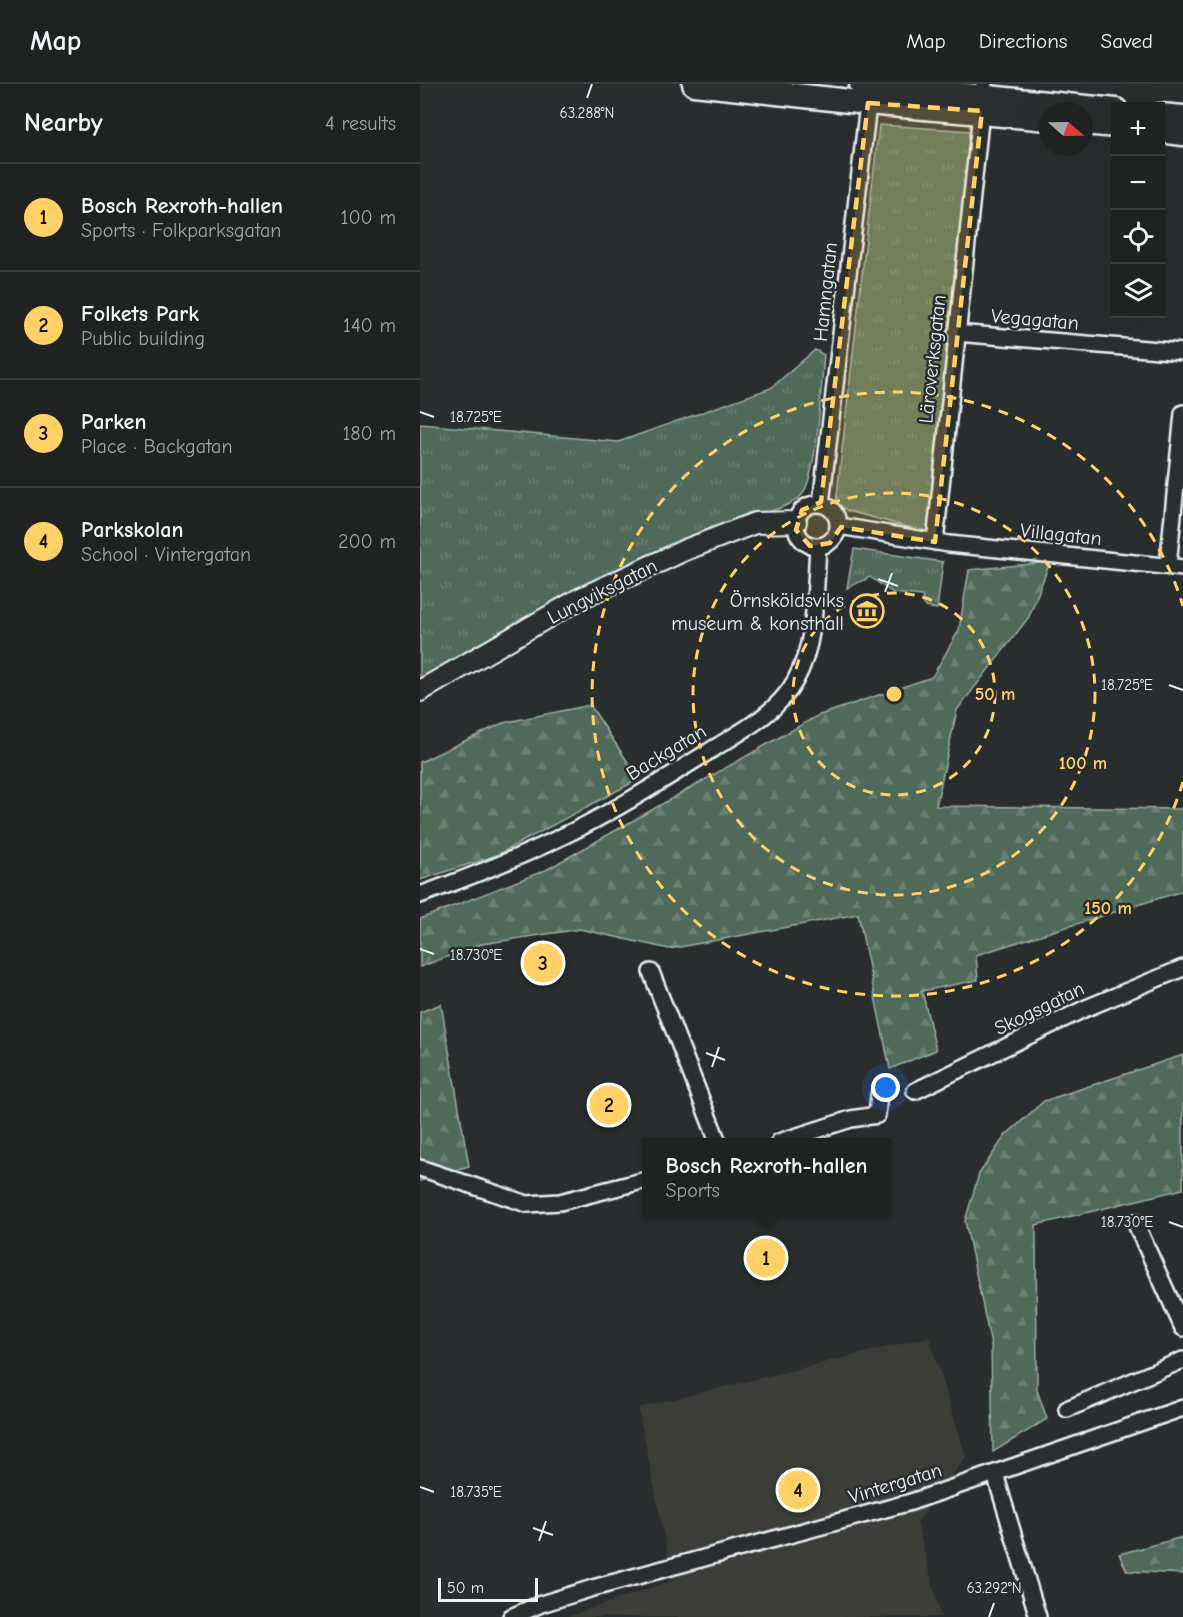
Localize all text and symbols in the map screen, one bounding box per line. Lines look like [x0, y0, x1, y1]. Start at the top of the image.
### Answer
text: Map [30, 25, 81, 57]
text: Map [906, 29, 946, 53]
text: Directions [979, 29, 1068, 53]
text: Saved [1101, 29, 1153, 53]
north arrow [1039, 102, 1093, 156]
map controls [1111, 102, 1165, 318]
button: + [1111, 102, 1165, 156]
text: 63.288°N [560, 104, 614, 122]
text: Nearby [24, 108, 103, 138]
text: 4 results [325, 112, 396, 135]
button: − [1111, 156, 1165, 210]
text: Bosch Rexroth-hallen [81, 193, 283, 219]
text: 1 [40, 206, 47, 229]
text: 100 m [341, 206, 396, 229]
button: locate [1111, 210, 1165, 264]
text: Sports · Folkparksgatan [81, 219, 281, 242]
street label: Hamngatan [809, 241, 842, 343]
button: layers [1111, 264, 1165, 318]
street label: Läroverksgatan [914, 294, 951, 425]
text: Folkets Park [81, 301, 199, 327]
street label: Vegagatan [990, 304, 1080, 335]
text: 2 [39, 314, 48, 337]
text: 140 m [343, 314, 396, 337]
text: Public building [81, 327, 205, 350]
text: 18.725°E [450, 408, 502, 426]
text: Parken [81, 409, 146, 435]
text: 3 [39, 422, 48, 445]
text: 180 m [342, 422, 396, 445]
text: Place · Backgatan [81, 435, 233, 458]
text: Parkskolan [81, 517, 183, 543]
street label: Villagatan [1019, 519, 1103, 550]
text: 4 [39, 530, 48, 553]
text: 200 m [338, 530, 396, 553]
text: School · Vintergatan [81, 543, 251, 566]
street label: Lungviksgatan [544, 554, 661, 629]
place label: Örnsköldsviks museum & konsthall [671, 589, 844, 635]
museum icon: Örnsköldsviks museum & konsthall [849, 593, 885, 629]
text: 18.725°E [1101, 676, 1153, 694]
centre of rings [884, 684, 904, 704]
text: 50 m [975, 684, 1015, 705]
street label: Backgatan [622, 720, 710, 785]
text: 100 m [1059, 753, 1107, 774]
text: 150 m [1084, 898, 1132, 919]
pin: 3 [524, 940, 562, 986]
text: 18.730°E [450, 946, 502, 964]
street label: Skogsgatan [991, 977, 1088, 1040]
your location [871, 1073, 900, 1102]
pin: 2 [590, 1082, 628, 1128]
popup [642, 1138, 891, 1216]
text: Bosch Rexroth-hallen [666, 1153, 867, 1179]
text: Sports [666, 1179, 720, 1202]
text: 18.730°E [1101, 1213, 1153, 1231]
pin: 1 [746, 1236, 786, 1280]
street label: Vintergatan [846, 1458, 945, 1509]
pin: 4 [778, 1468, 818, 1512]
text: 18.735°E [450, 1483, 502, 1501]
scale bar [438, 1575, 538, 1602]
text: 50 m [447, 1579, 484, 1597]
text: 63.292°N [966, 1579, 1022, 1597]

